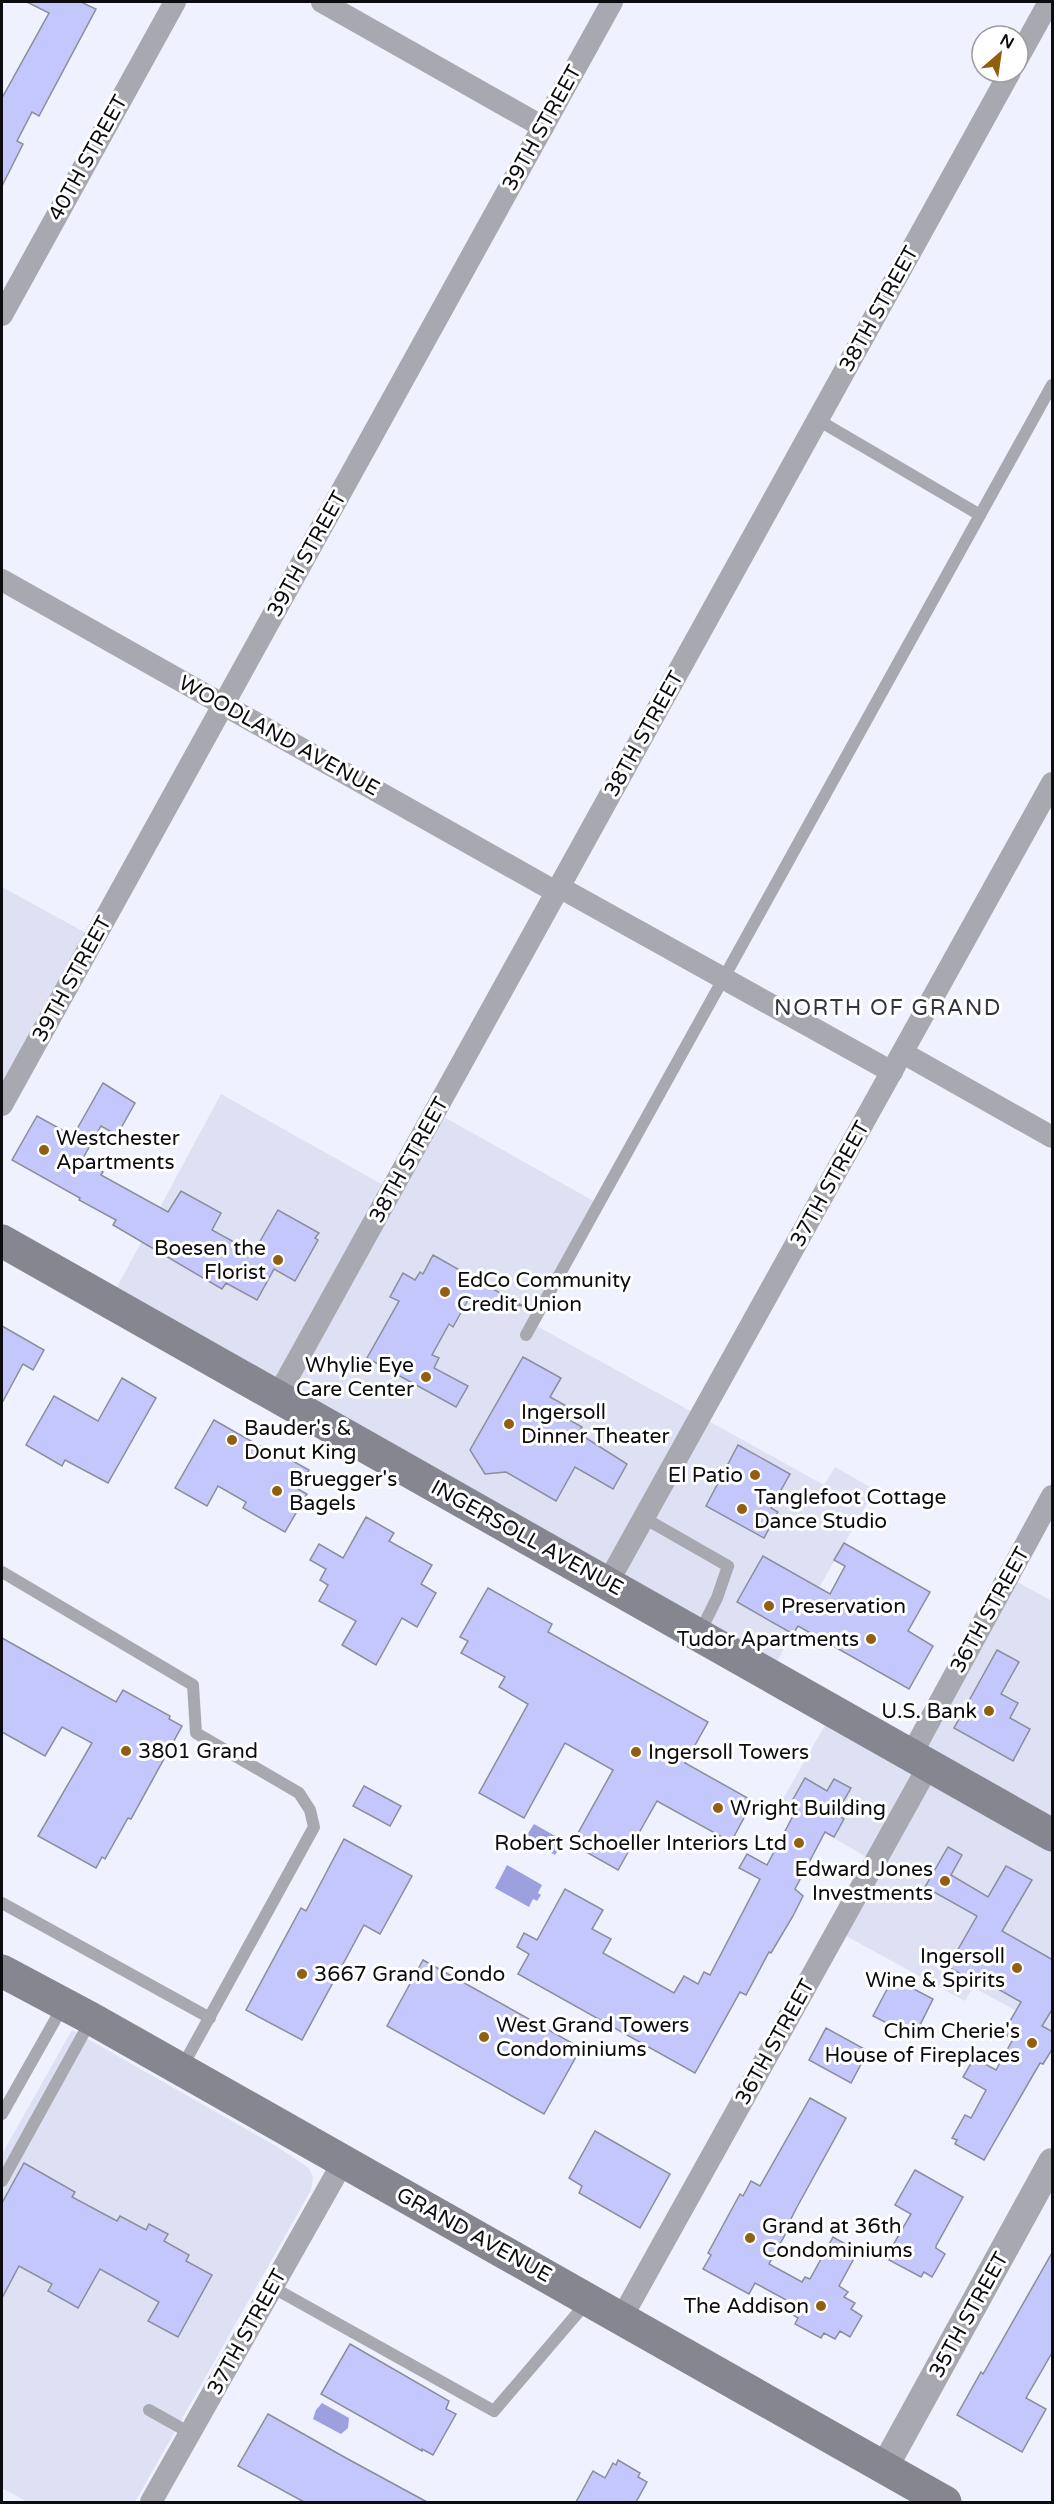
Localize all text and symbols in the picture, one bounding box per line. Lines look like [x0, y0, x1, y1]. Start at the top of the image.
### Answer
north arrow [970, 24, 1030, 84]
text: N [996, 30, 1017, 54]
street label: 39TH STREET [497, 61, 587, 195]
street label: 40TH STREET [43, 91, 133, 225]
street label: 38TH STREET [834, 242, 924, 376]
street label: 39TH STREET [262, 487, 352, 621]
street label: 38TH STREET [599, 667, 689, 801]
street label: WOODLAND AVENUE [174, 670, 384, 802]
street label: 39TH STREET [27, 912, 117, 1046]
district label: NORTH OF GRAND [774, 995, 1002, 1021]
street label: 38TH STREET [364, 1093, 454, 1227]
street label: 37TH STREET [785, 1117, 875, 1251]
place label: Westchester Apartments [56, 1126, 180, 1175]
marker: Westchester Apartments [37, 1143, 51, 1157]
place label: Boesen the Florist [154, 1236, 266, 1285]
marker: Boesen the Florist [271, 1253, 285, 1267]
place label: EdCo Community Credit Union [457, 1268, 631, 1317]
marker: EdCo Community Credit Union [438, 1285, 452, 1299]
place label: Whylie Eye Care Center [296, 1353, 414, 1402]
marker: Whylie Eye Care Center [419, 1370, 433, 1384]
place label: Ingersoll Dinner Theater [521, 1400, 669, 1449]
place label: Bauder's & Donut King [244, 1416, 356, 1465]
marker: Ingersoll Dinner Theater [502, 1417, 516, 1431]
marker: Bauder's & Donut King [225, 1433, 239, 1447]
place label: El Patio [668, 1463, 743, 1488]
place label: Bruegger's Bagels [289, 1467, 397, 1516]
marker: El Patio [748, 1468, 762, 1482]
street label: INGERSOLL AVENUE [427, 1475, 627, 1601]
marker: Bruegger's Bagels [270, 1484, 284, 1498]
place label: Tanglefoot Cottage Dance Studio [754, 1485, 946, 1534]
marker: Tanglefoot Cottage Dance Studio [735, 1502, 749, 1516]
street label: 36TH STREET [945, 1543, 1035, 1677]
place label: Preservation [781, 1594, 906, 1619]
marker: Preservation [762, 1599, 776, 1613]
place label: Tudor Apartments [677, 1627, 859, 1652]
marker: Tudor Apartments [864, 1632, 878, 1646]
place label: U.S. Bank [881, 1699, 977, 1724]
marker: U.S. Bank [982, 1704, 996, 1718]
place label: 3801 Grand [138, 1739, 258, 1764]
place label: Ingersoll Towers [648, 1740, 809, 1765]
marker: 3801 Grand [119, 1744, 133, 1758]
marker: Ingersoll Towers [629, 1745, 643, 1759]
place label: Wright Building [730, 1796, 886, 1821]
marker: Wright Building [711, 1801, 725, 1815]
place label: Robert Schoeller Interiors Ltd [494, 1831, 787, 1856]
marker: Robert Schoeller Interiors Ltd [792, 1836, 806, 1850]
place label: Edward Jones Investments [795, 1857, 933, 1906]
marker: Edward Jones Investments [938, 1874, 952, 1888]
place label: Ingersoll Wine & Spirits [865, 1944, 1005, 1993]
marker: Ingersoll Wine & Spirits [1010, 1961, 1024, 1975]
place label: 3667 Grand Condo [314, 1962, 505, 1987]
marker: 3667 Grand Condo [295, 1967, 309, 1981]
street label: 36TH STREET [730, 1975, 820, 2109]
place label: West Grand Towers Condominiums [496, 2013, 689, 2062]
place label: Chim Cherie's House of Fireplaces [825, 2019, 1020, 2068]
marker: West Grand Towers Condominiums [477, 2030, 491, 2044]
marker: Chim Cherie's House of Fireplaces [1025, 2036, 1039, 2050]
street label: GRAND AVENUE [392, 2182, 556, 2288]
place label: Grand at 36th Condominiums [762, 2214, 913, 2263]
marker: Grand at 36th Condominiums [743, 2231, 757, 2245]
street label: 35TH STREET [924, 2248, 1014, 2382]
street label: 37TH STREET [202, 2265, 292, 2399]
place label: The Addison [683, 2294, 809, 2319]
marker: The Addison [814, 2299, 828, 2313]

